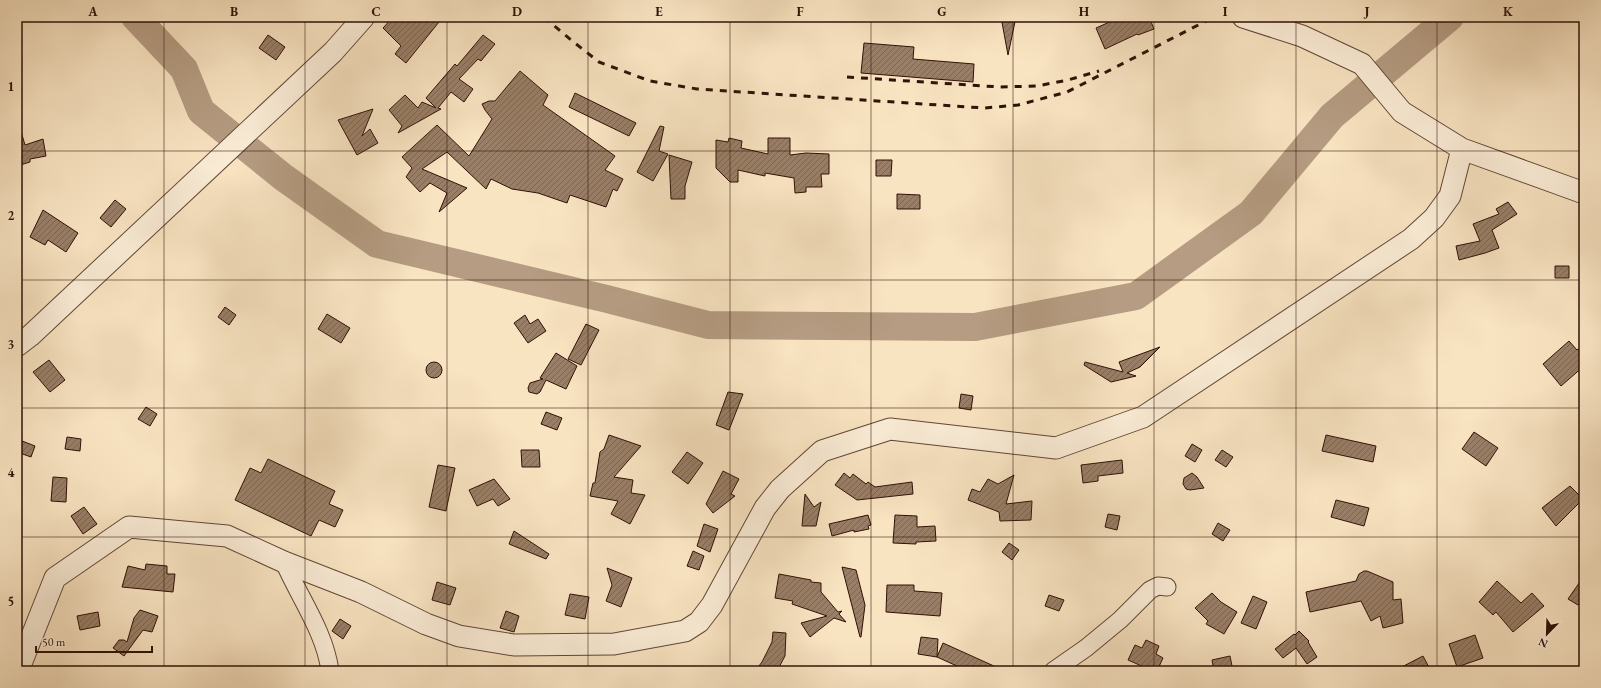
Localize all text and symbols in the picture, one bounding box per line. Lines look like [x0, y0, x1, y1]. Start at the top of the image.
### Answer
text: A [87, 3, 98, 20]
text: B [230, 3, 238, 20]
text: C [371, 3, 381, 20]
text: D [512, 3, 522, 20]
text: E [655, 3, 663, 20]
text: F [796, 3, 804, 20]
text: G [937, 3, 947, 20]
text: H [1079, 3, 1090, 20]
text: I [1223, 3, 1228, 20]
text: J [1363, 3, 1370, 20]
text: K [1503, 3, 1514, 20]
text: 1 [8, 78, 15, 95]
text: 2 [8, 207, 15, 224]
text: 3 [8, 336, 15, 353]
text: 4 [8, 464, 15, 481]
text: 5 [8, 593, 14, 610]
north arrow [1527, 614, 1567, 654]
scale bar [36, 628, 152, 654]
text: 50 m [42, 634, 66, 650]
text: N [1536, 635, 1550, 651]

